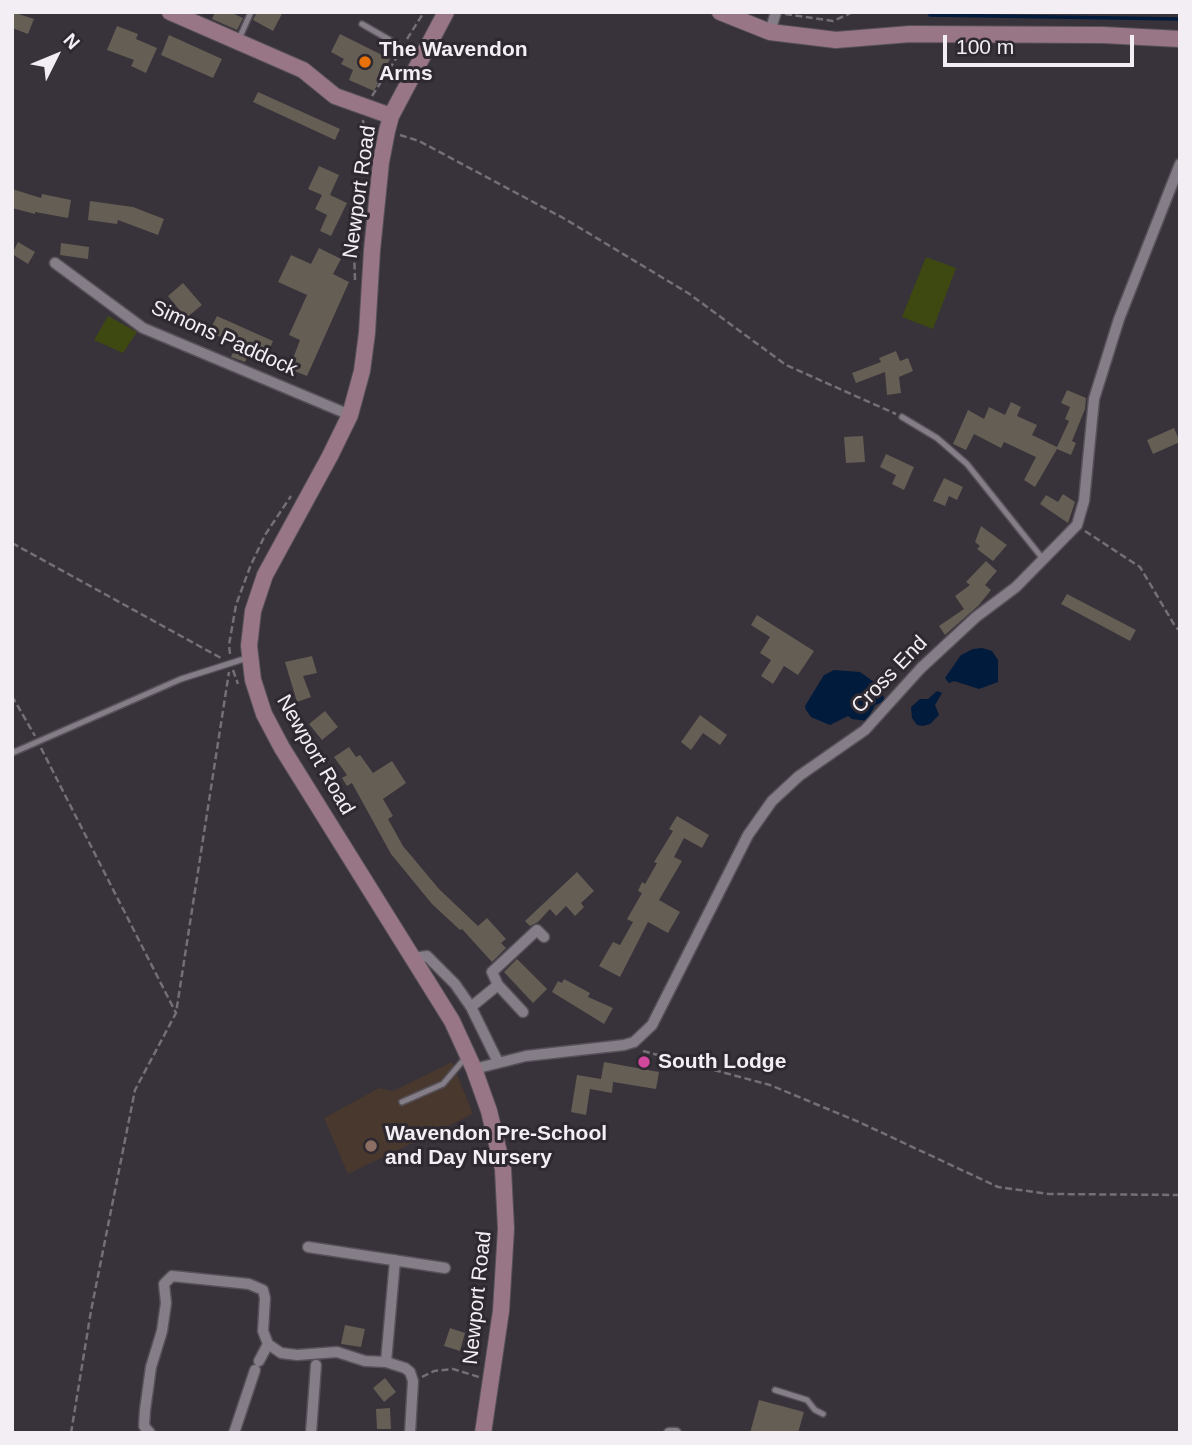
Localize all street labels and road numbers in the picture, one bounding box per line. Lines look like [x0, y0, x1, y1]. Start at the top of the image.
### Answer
street label: Newport Road [338, 124, 382, 260]
street label: Simons Paddock [147, 295, 301, 383]
street label: Cross End [847, 631, 933, 719]
street label: Newport Road [271, 691, 359, 819]
street label: Newport Road [458, 1230, 498, 1366]

